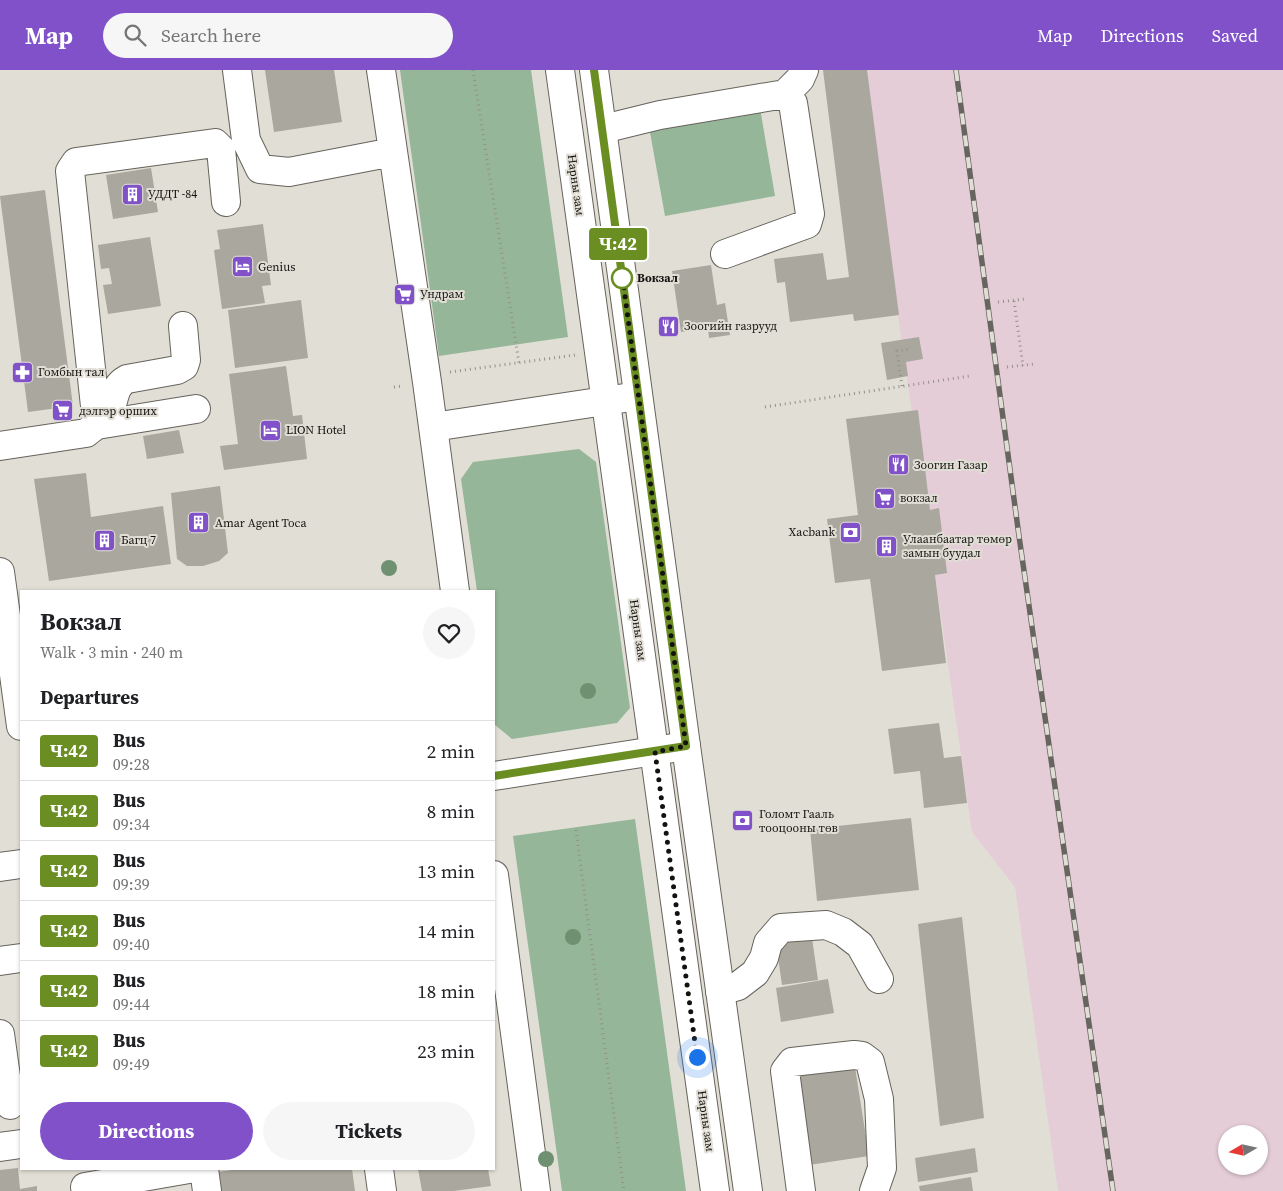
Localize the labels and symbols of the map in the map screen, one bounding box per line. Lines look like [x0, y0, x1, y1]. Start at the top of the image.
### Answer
street label: Нарны зам [564, 153, 588, 217]
building icon: УДДТ -84 [120, 182, 144, 206]
place label: УДДТ -84 [148, 186, 197, 202]
line badge: Ч:42 [583, 228, 653, 260]
hotel icon: Genius [230, 255, 254, 279]
place label: Genius [258, 259, 295, 275]
marker: Вокзал [611, 267, 633, 289]
place label: Вокзал [637, 270, 678, 286]
supermarket icon: Ундрам [392, 282, 416, 306]
place label: Ундрам [420, 286, 464, 302]
restaurant icon: Зоогийн газрууд [656, 314, 680, 338]
place label: Зоогийн газрууд [684, 318, 777, 334]
pharmacy icon: Гомбын тал [10, 360, 34, 384]
place label: Гомбын тал [38, 364, 105, 380]
supermarket icon: дэлгэр орших [51, 399, 75, 423]
place label: дэлгэр орших [79, 403, 158, 419]
hotel icon: LION Hotel [258, 418, 282, 442]
place label: LION Hotel [286, 422, 347, 438]
restaurant icon: Зоогин Газар [886, 453, 910, 477]
place label: Зоогин Газар [914, 457, 988, 473]
supermarket icon: вокзал [872, 486, 896, 510]
place label: вокзал [900, 490, 938, 506]
building icon: Amar Agent Toca [187, 511, 211, 535]
place label: Amar Agent Toca [215, 515, 307, 531]
bank icon: Xacbank [839, 520, 863, 544]
place label: Xacbank [789, 524, 835, 540]
building icon: Багц 7 [93, 528, 117, 552]
place label: Улаанбаатар төмөр замын буудал [903, 531, 1012, 561]
place label: Багц 7 [121, 532, 156, 548]
building icon: Улаанбаатар төмөр замын буудал [875, 534, 899, 558]
street label: Нарны зам [626, 598, 650, 662]
place label: Голомт Гааль тооцооны төв [759, 806, 838, 836]
bank icon: Голомт Гааль тооцооны төв [731, 809, 755, 833]
your location [685, 1045, 710, 1070]
street label: Нарны зам [694, 1089, 718, 1153]
north arrow [1218, 1125, 1268, 1175]

